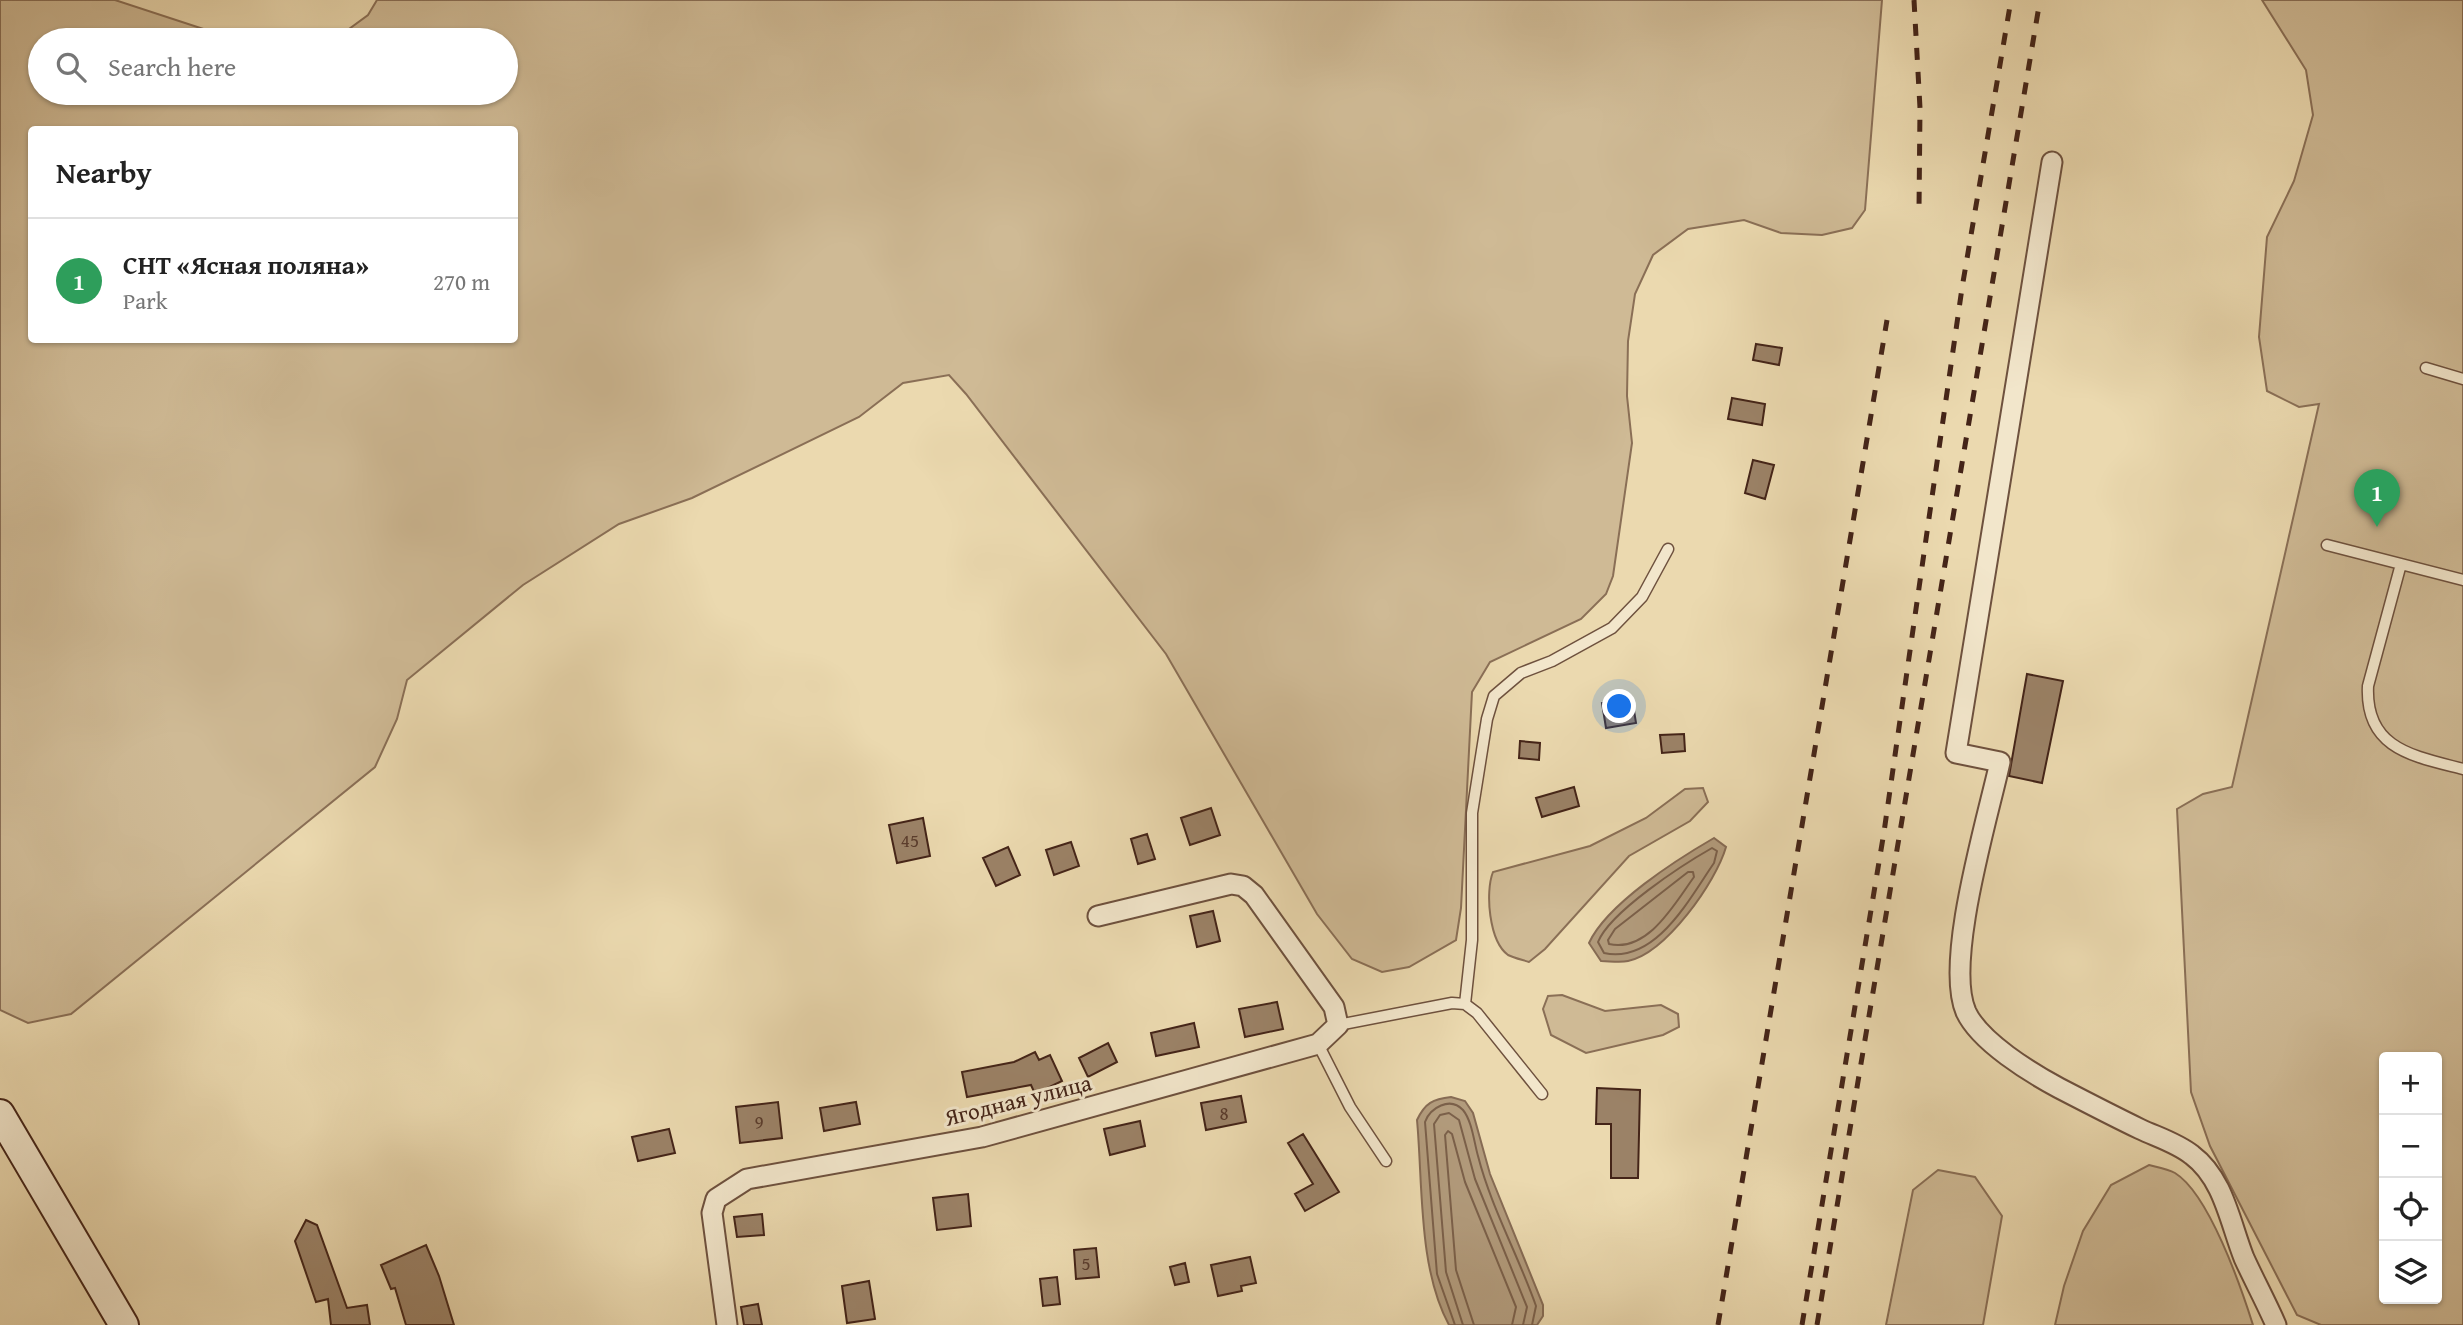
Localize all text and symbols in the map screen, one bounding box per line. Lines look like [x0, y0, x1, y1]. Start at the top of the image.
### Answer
search box [28, 28, 518, 105]
text: Search here [108, 47, 236, 86]
icon: search [52, 48, 90, 86]
text: Nearby [56, 150, 152, 194]
text: СНТ «Ясная поляна» [123, 245, 369, 284]
text: 1 [73, 265, 85, 298]
text: 270 m [433, 265, 490, 298]
text: Park [123, 284, 167, 317]
pin: 1 [2354, 469, 2400, 527]
your location [1602, 689, 1636, 723]
house number: 45 [901, 826, 919, 854]
map controls [2379, 1052, 2442, 1304]
button: + [2379, 1052, 2442, 1115]
street label: Ягодная улица [940, 1065, 1095, 1134]
house number: 8 [1219, 1099, 1229, 1127]
house number: 9 [754, 1108, 764, 1136]
button: − [2379, 1115, 2442, 1178]
button: locate [2379, 1178, 2442, 1241]
button: layers [2379, 1241, 2442, 1304]
house number: 5 [1081, 1249, 1091, 1277]

